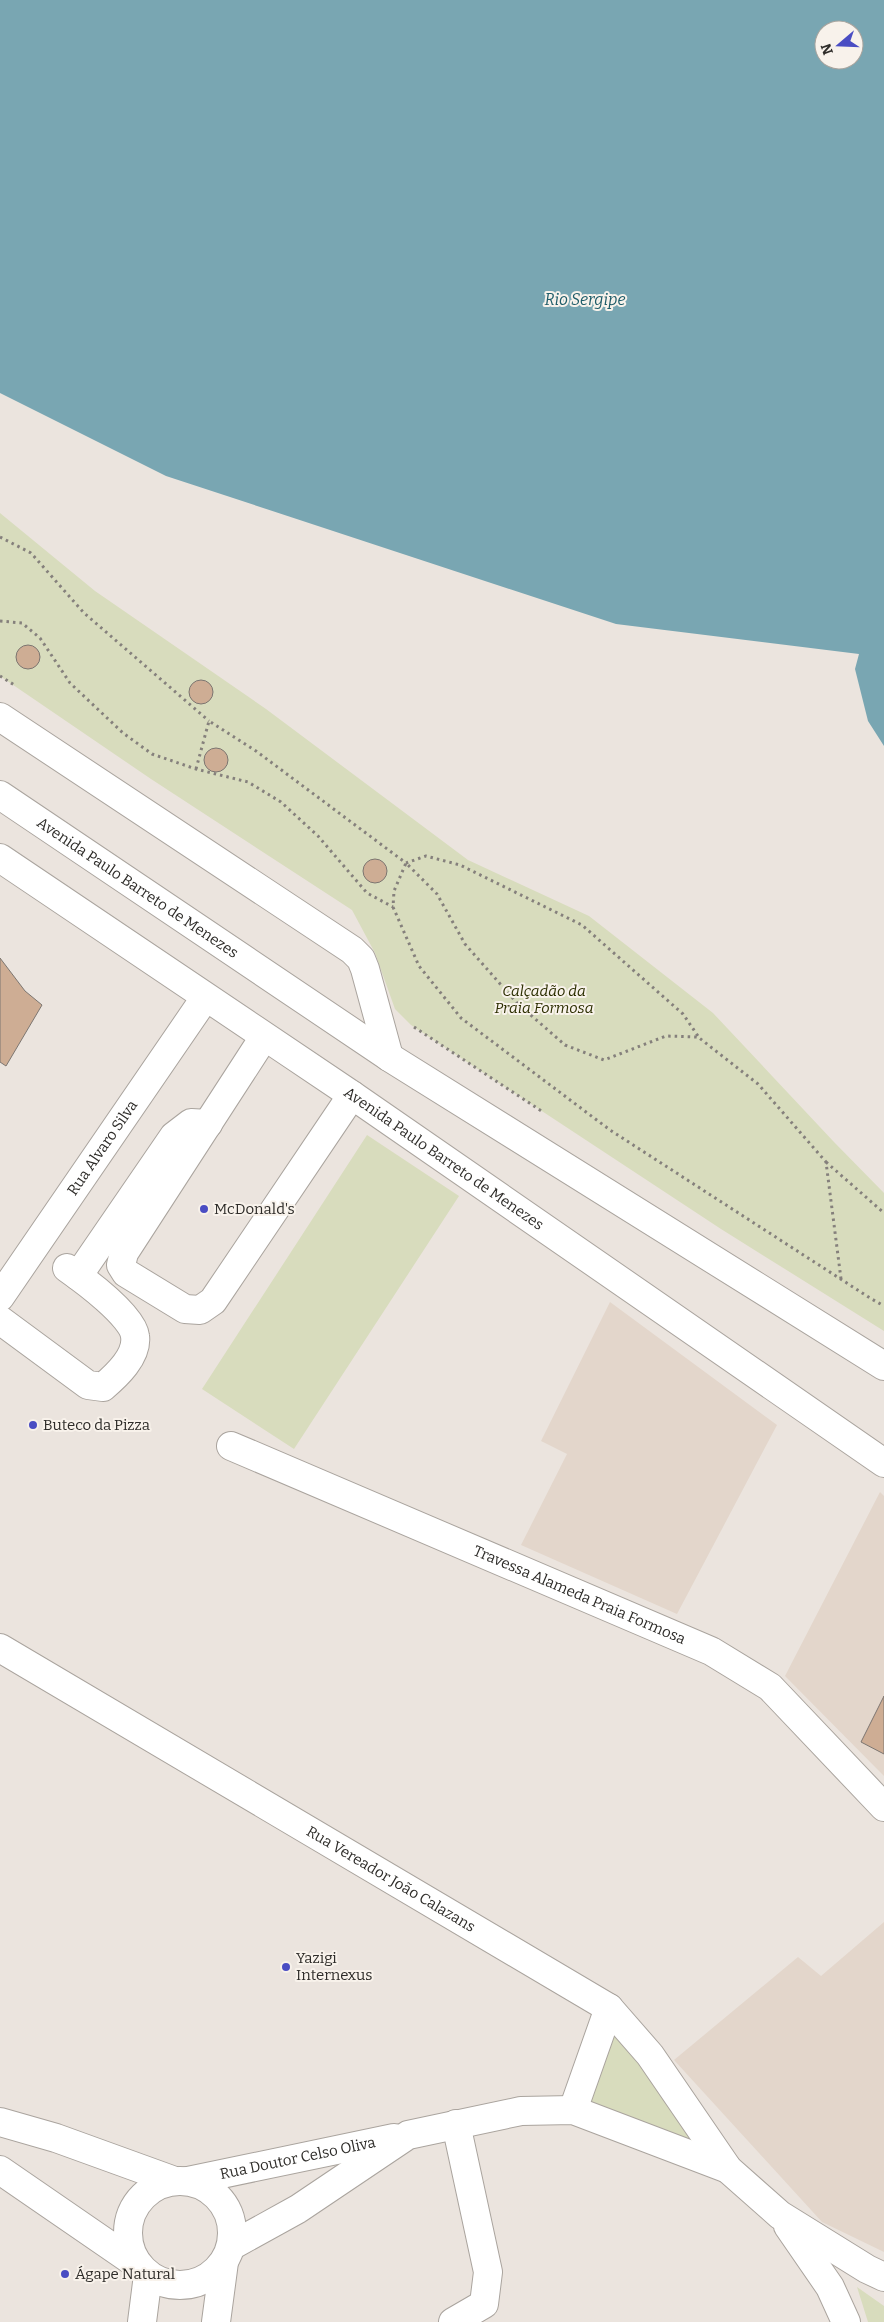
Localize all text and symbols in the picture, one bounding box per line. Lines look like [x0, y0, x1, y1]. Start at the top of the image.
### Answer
north arrow [814, 20, 864, 70]
text: N [817, 41, 837, 57]
water label: Rio Sergipe [544, 290, 626, 309]
street label: Avenida Paulo Barreto de Menezes [34, 814, 242, 962]
park label: Calçadão da Praia Formosa [495, 982, 594, 1017]
street label: Avenida Paulo Barreto de Menezes [340, 1083, 547, 1234]
street label: Rua Alvaro Silva [63, 1097, 141, 1199]
place label: McDonald's [214, 1200, 295, 1218]
marker: McDonald's [198, 1203, 210, 1215]
place label: Buteco da Pizza [43, 1416, 150, 1434]
marker: Buteco da Pizza [27, 1419, 39, 1431]
street label: Travessa Alameda Praia Formosa [471, 1542, 688, 1648]
street label: Rua Vereador João Calazans [303, 1822, 478, 1936]
place label: Yazigi Internexus [296, 1949, 372, 1984]
marker: Yazigi Internexus [280, 1961, 292, 1973]
street label: Rua Doutor Celso Oliva [218, 2133, 377, 2183]
place label: Ágape Natural [75, 2265, 175, 2283]
marker: Ágape Natural [59, 2268, 71, 2280]

